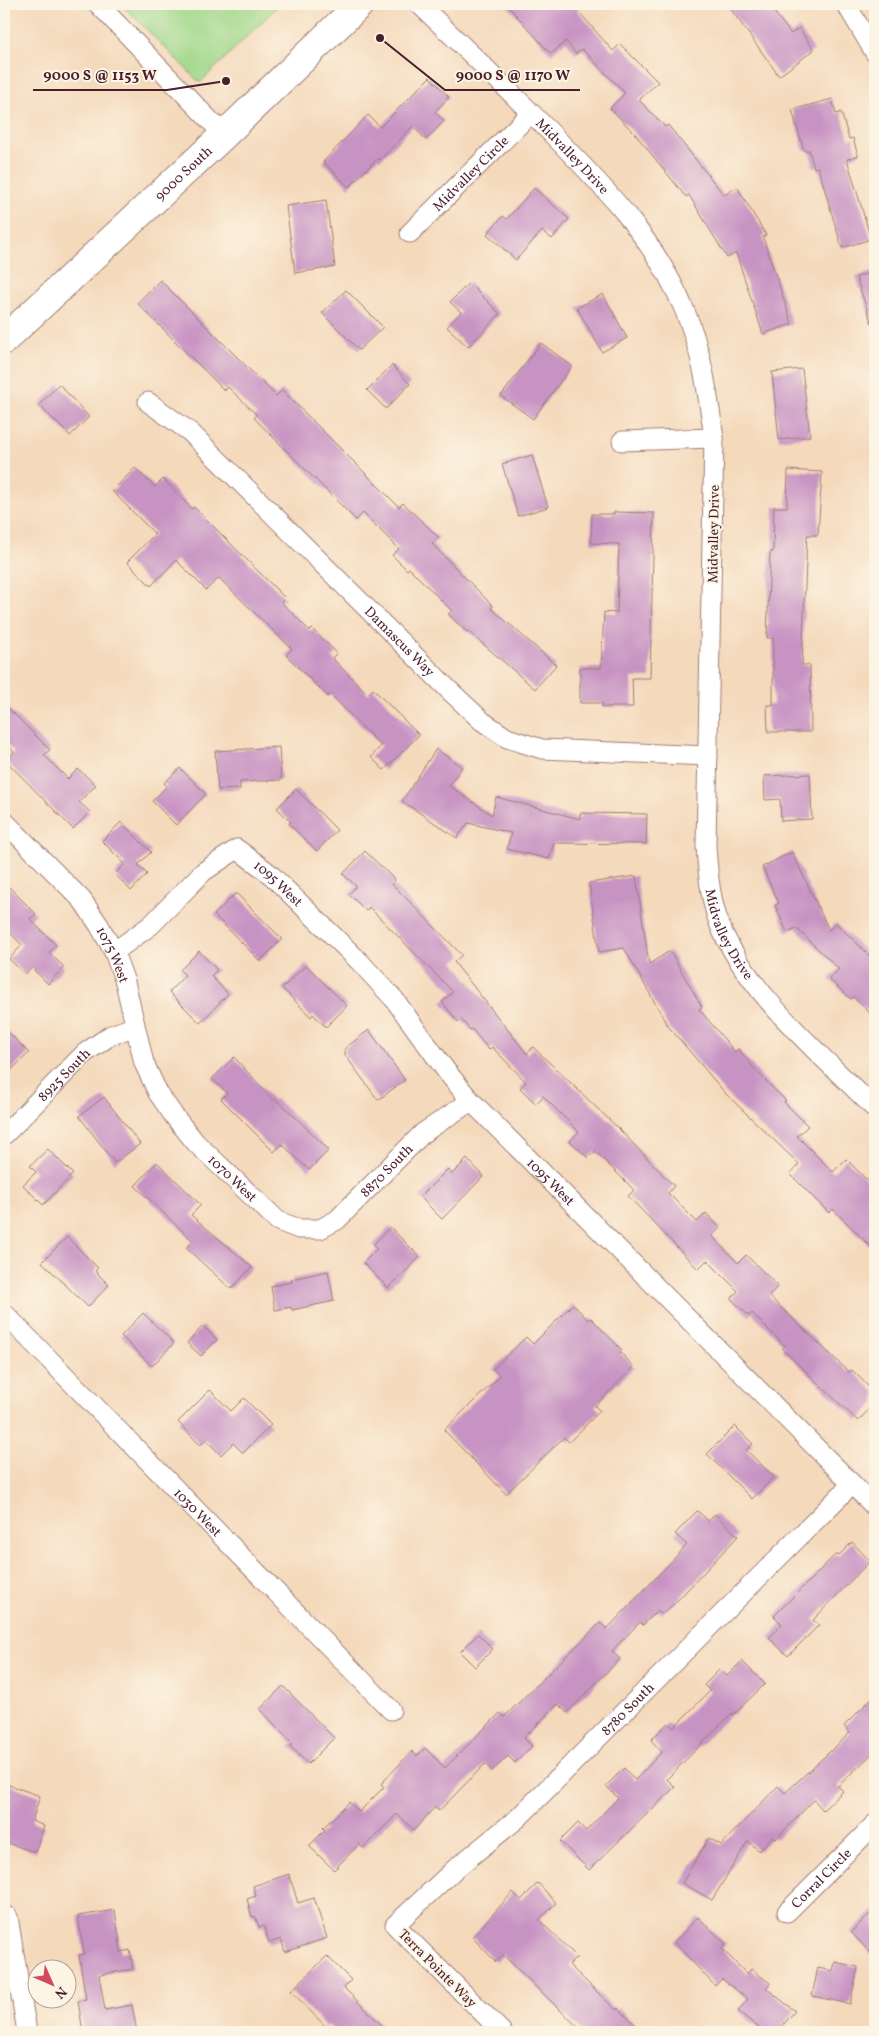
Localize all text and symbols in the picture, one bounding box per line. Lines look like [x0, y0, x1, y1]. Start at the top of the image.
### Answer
callout: 9000 S @ 1153 W [33, 60, 167, 90]
callout: 9000 S @ 1170 W [445, 60, 580, 90]
text: 9000 S @ 1153 W [43, 66, 157, 87]
text: 9000 S @ 1170 W [456, 66, 570, 87]
street label: Midvalley Drive [531, 115, 613, 199]
street label: Midvalley Circle [429, 132, 514, 216]
street label: 9000 South [151, 142, 217, 206]
street label: Midvalley Drive [704, 484, 725, 583]
street label: Damascus Way [360, 603, 439, 682]
street label: 1095 West [249, 857, 306, 912]
street label: Midvalley Drive [700, 887, 757, 985]
street label: 1075 West [91, 923, 133, 986]
street label: 8925 South [34, 1045, 95, 1106]
street label: 8870 South [357, 1140, 418, 1202]
street label: 1070 West [203, 1151, 261, 1207]
street label: 1095 West [522, 1154, 578, 1211]
street label: 1030 West [169, 1484, 225, 1542]
street label: 8780 South [598, 1679, 659, 1741]
street label: Corral Circle [788, 1844, 857, 1914]
street label: Terra Pointe Way [393, 1926, 481, 2013]
north arrow [28, 1958, 78, 2008]
text: N [50, 1982, 70, 2002]

